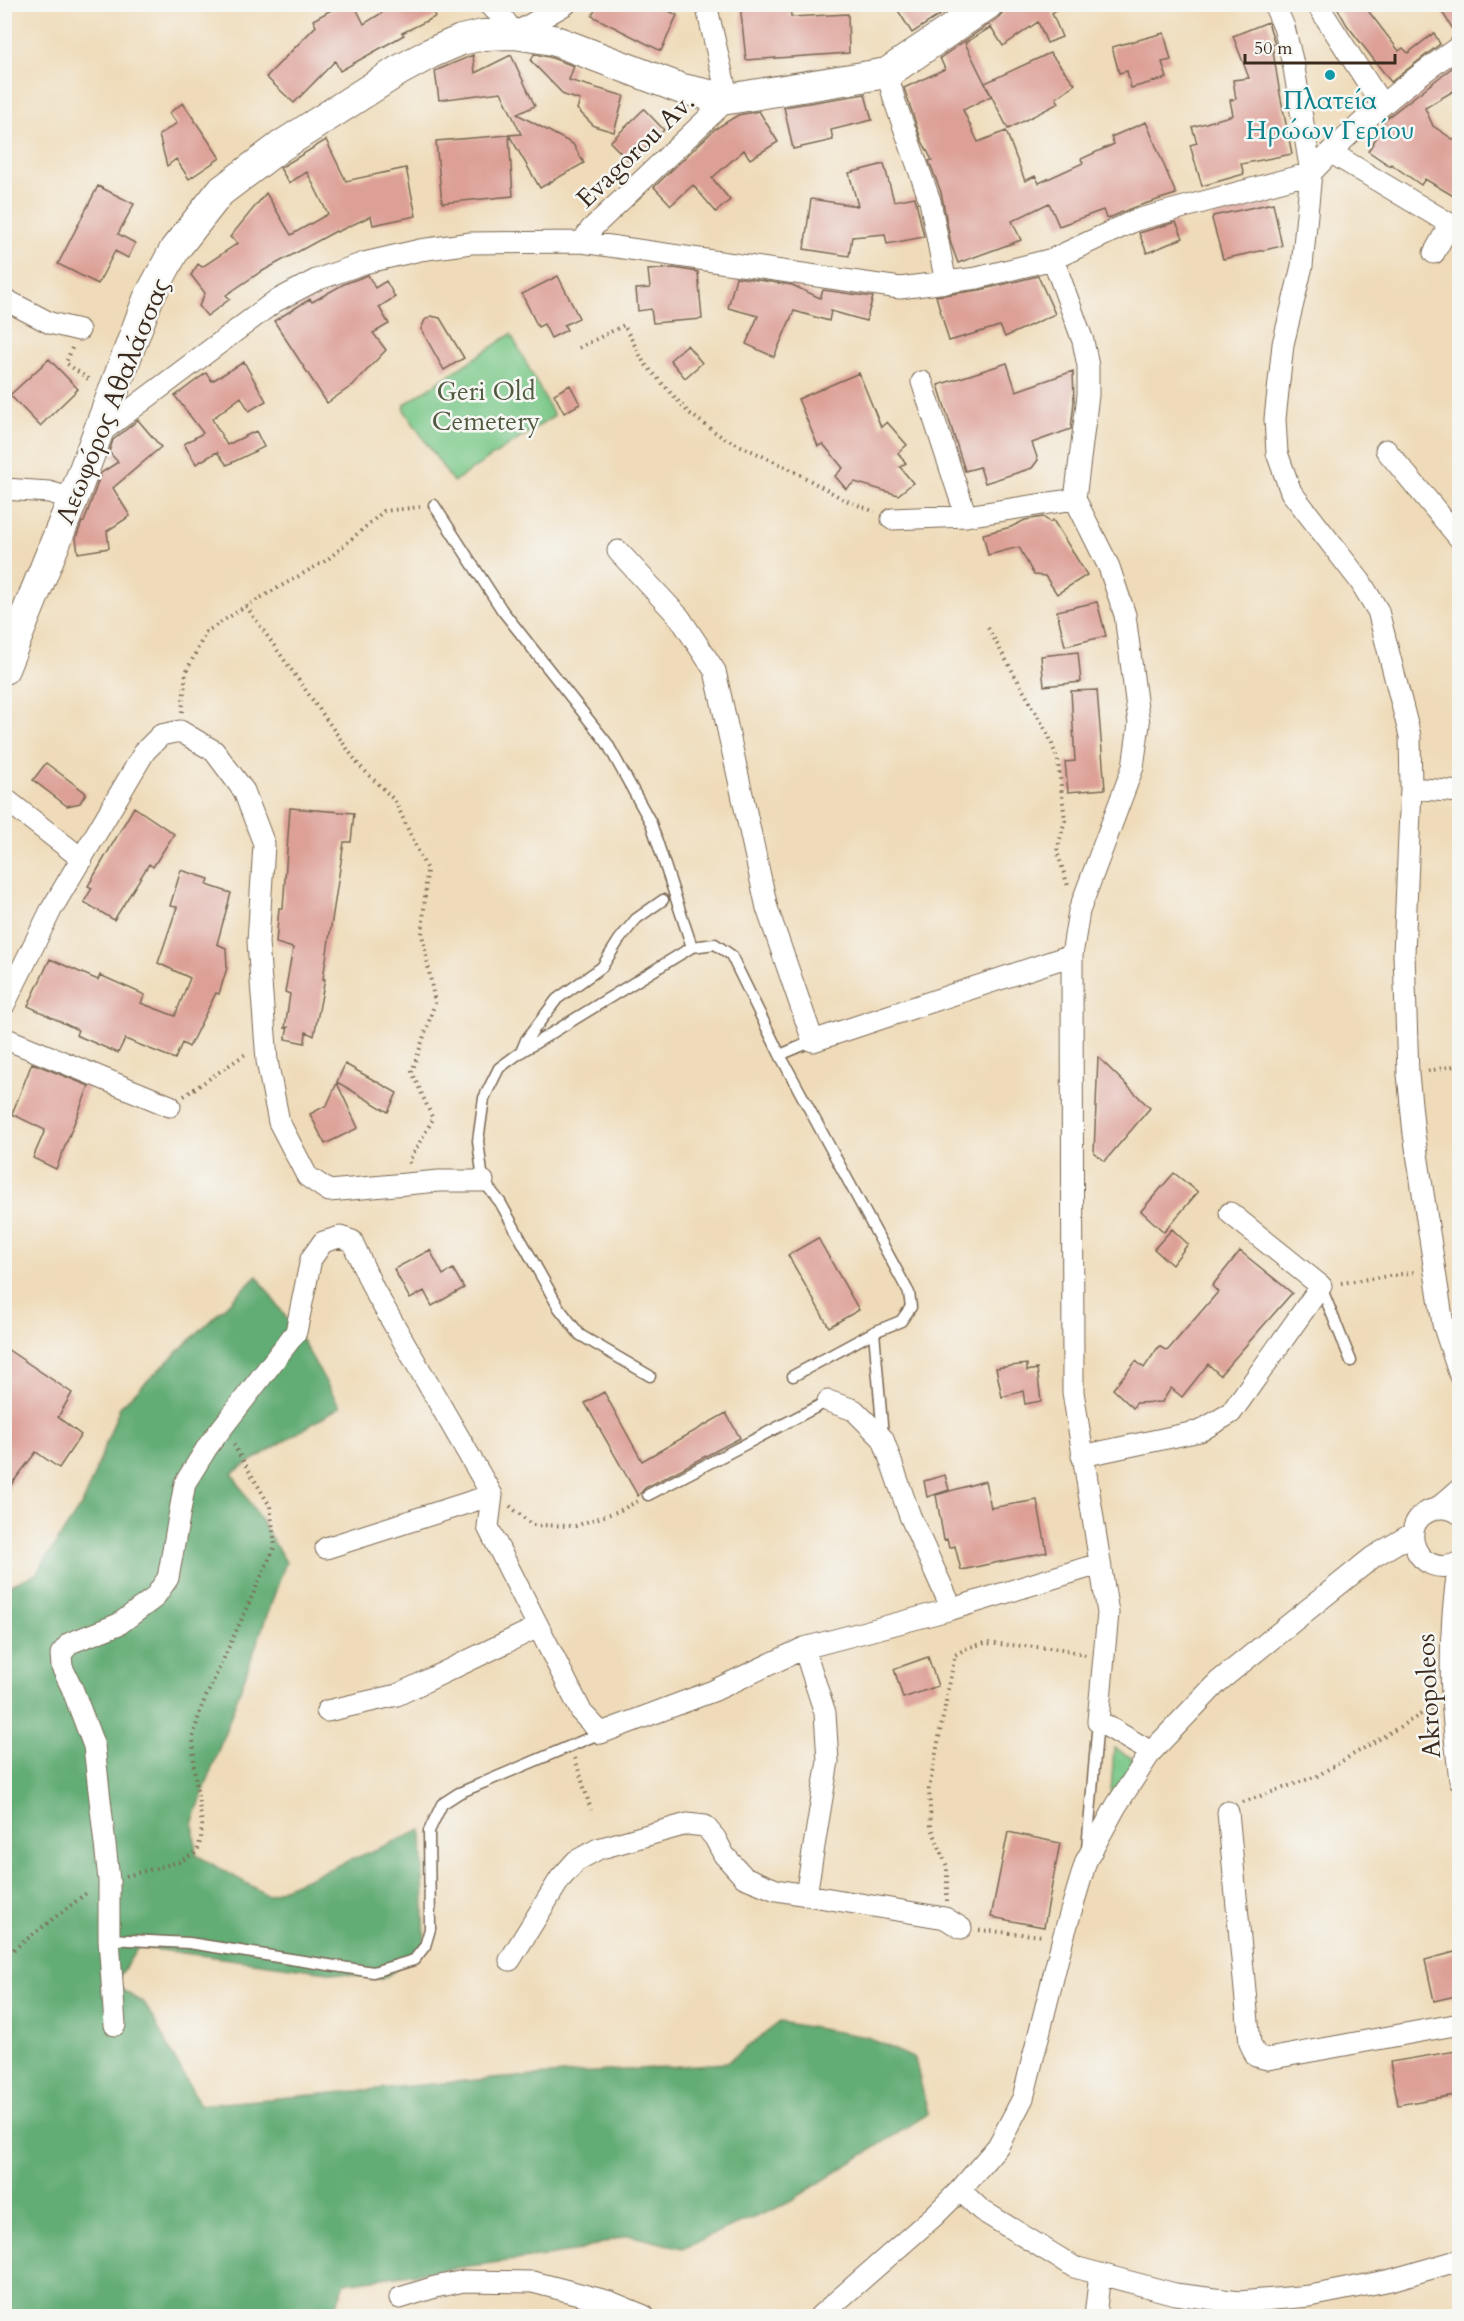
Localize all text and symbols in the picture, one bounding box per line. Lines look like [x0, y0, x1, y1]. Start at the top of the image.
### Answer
scale bar [1245, 27, 1395, 65]
text: 50 m [1254, 36, 1293, 61]
marker: Πλατεία Ηρώων Γερίου [1323, 68, 1337, 82]
place label: Πλατεία Ηρώων Γερίου [1246, 83, 1414, 148]
street label: Evagorou Av. [568, 85, 702, 216]
street label: Λεωφόρος Αθαλάσσας [47, 273, 178, 529]
park label: Geri Old Cemetery [432, 374, 541, 439]
street label: Akropoleos [1408, 1633, 1449, 1759]

